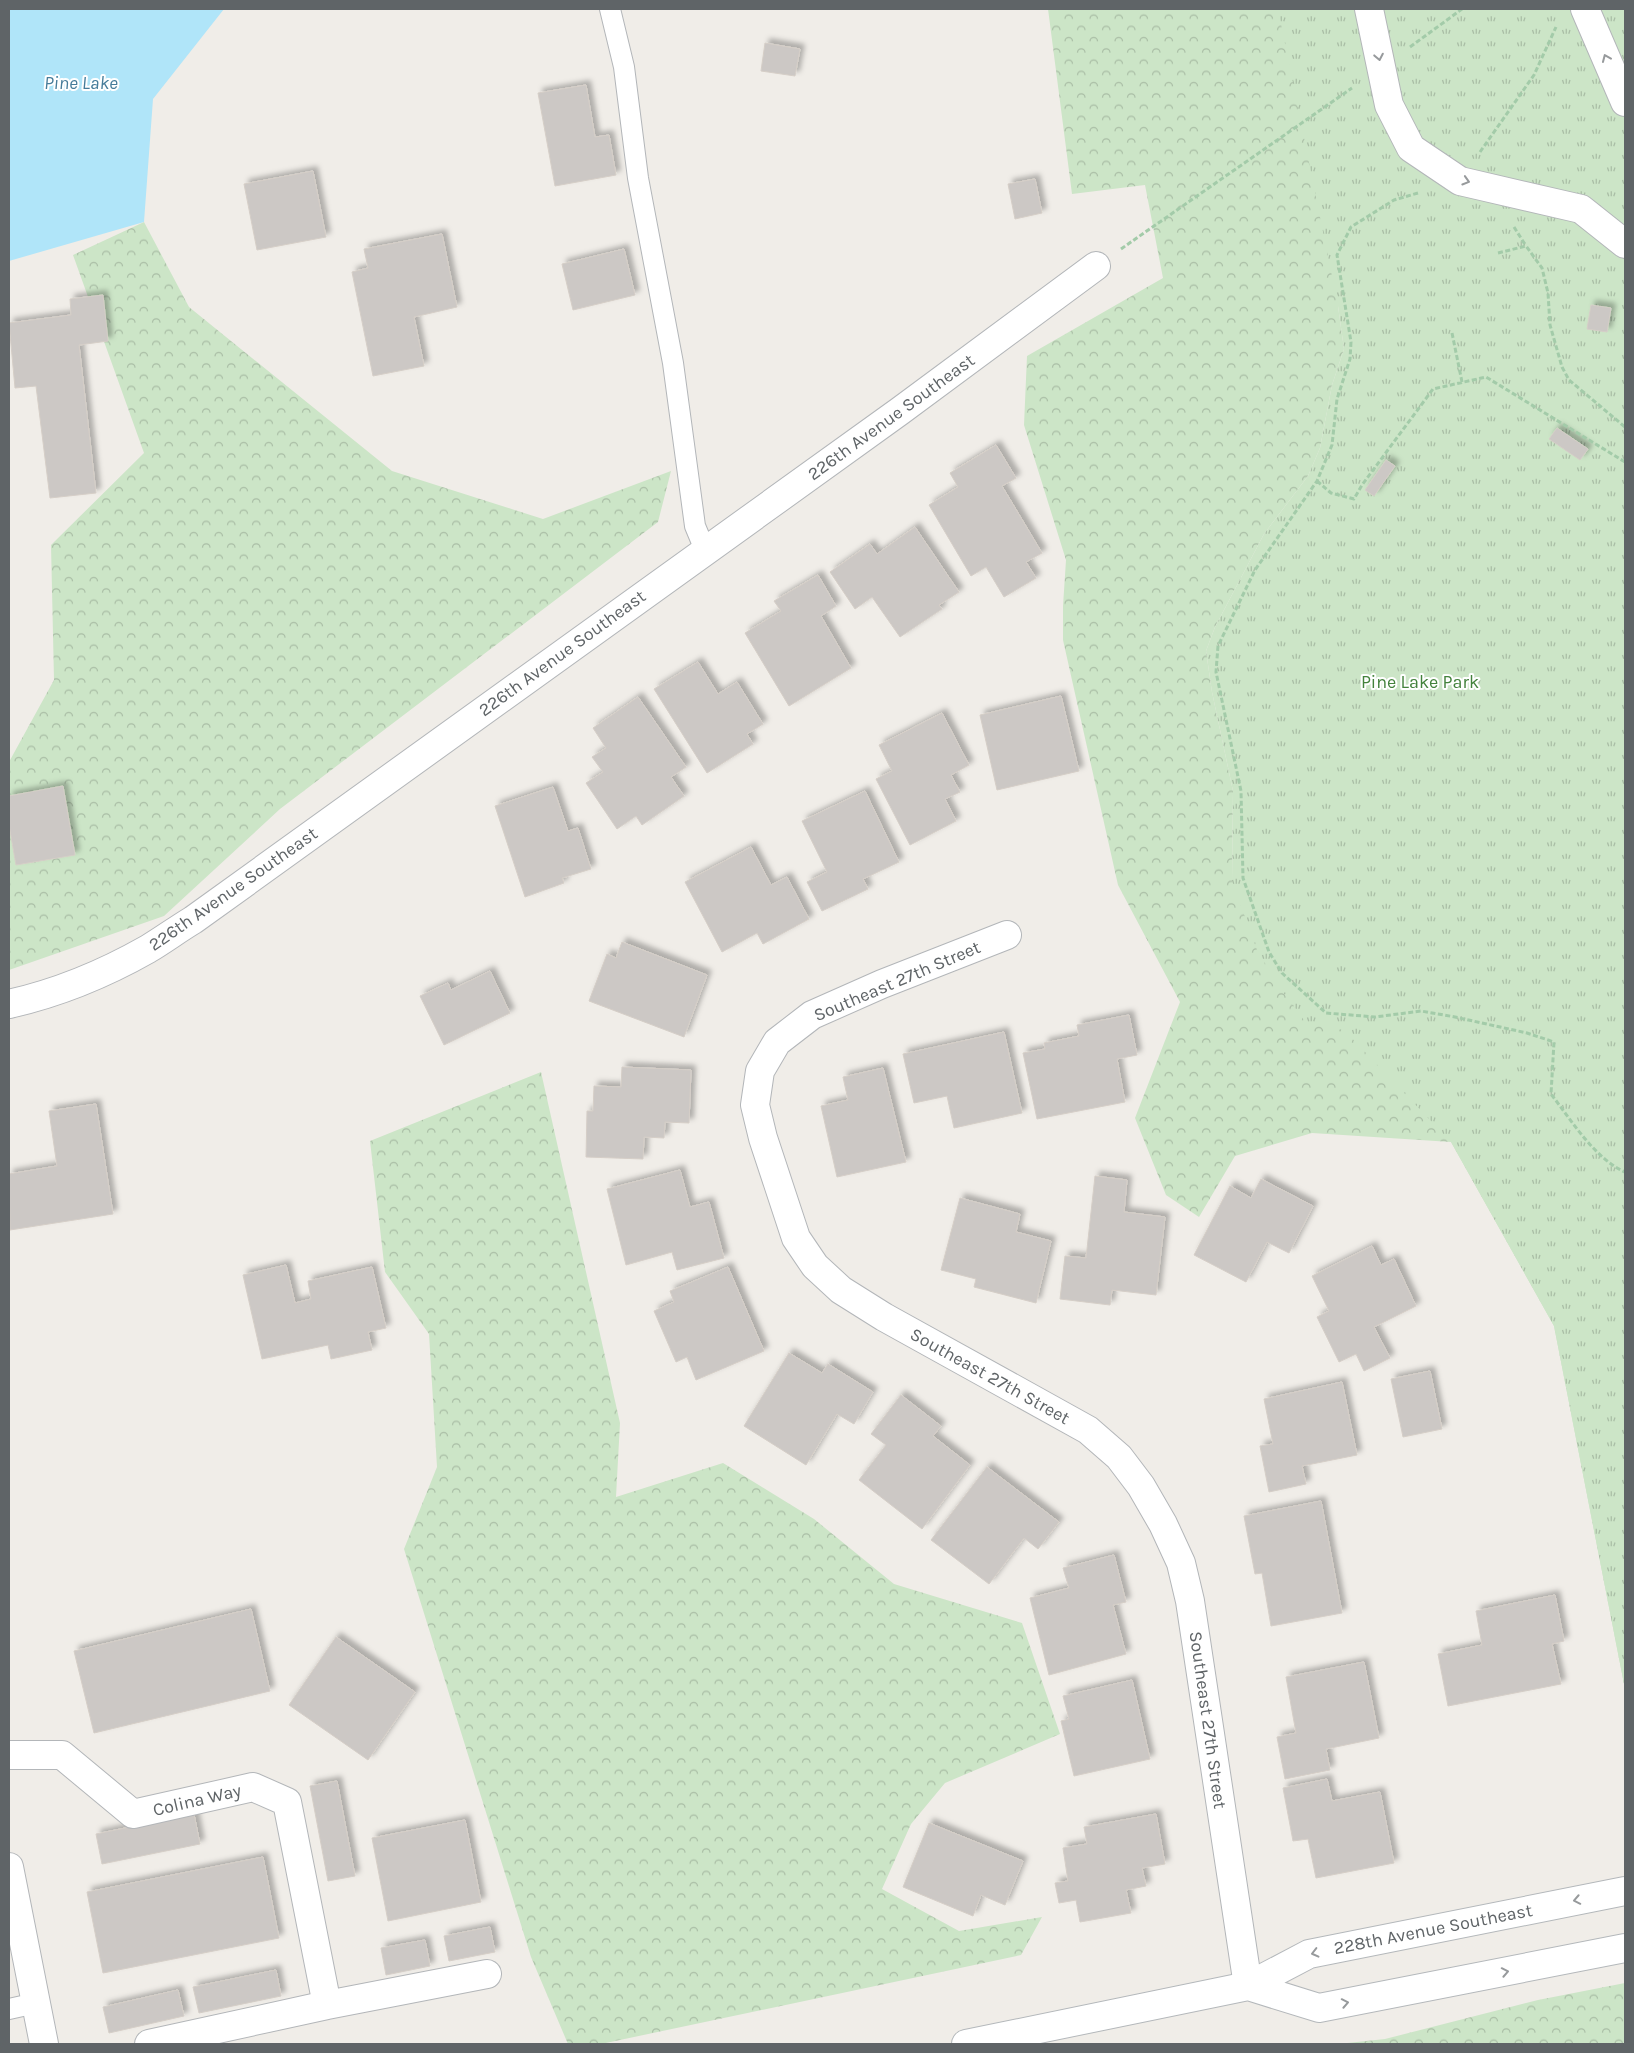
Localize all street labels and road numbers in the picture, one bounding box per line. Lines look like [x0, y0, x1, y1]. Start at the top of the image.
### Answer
street label: 226th Avenue Southeast [803, 349, 979, 485]
street label: 226th Avenue Southeast [474, 585, 650, 721]
street label: 226th Avenue Southeast [144, 822, 322, 956]
street label: Southeast 27th Street [810, 936, 984, 1026]
street label: Southeast 27th Street [906, 1323, 1074, 1429]
street label: Southeast 27th Street [1185, 1630, 1231, 1810]
street label: Colina Way [151, 1779, 244, 1821]
street label: 228th Avenue Southeast [1332, 1899, 1534, 1959]

